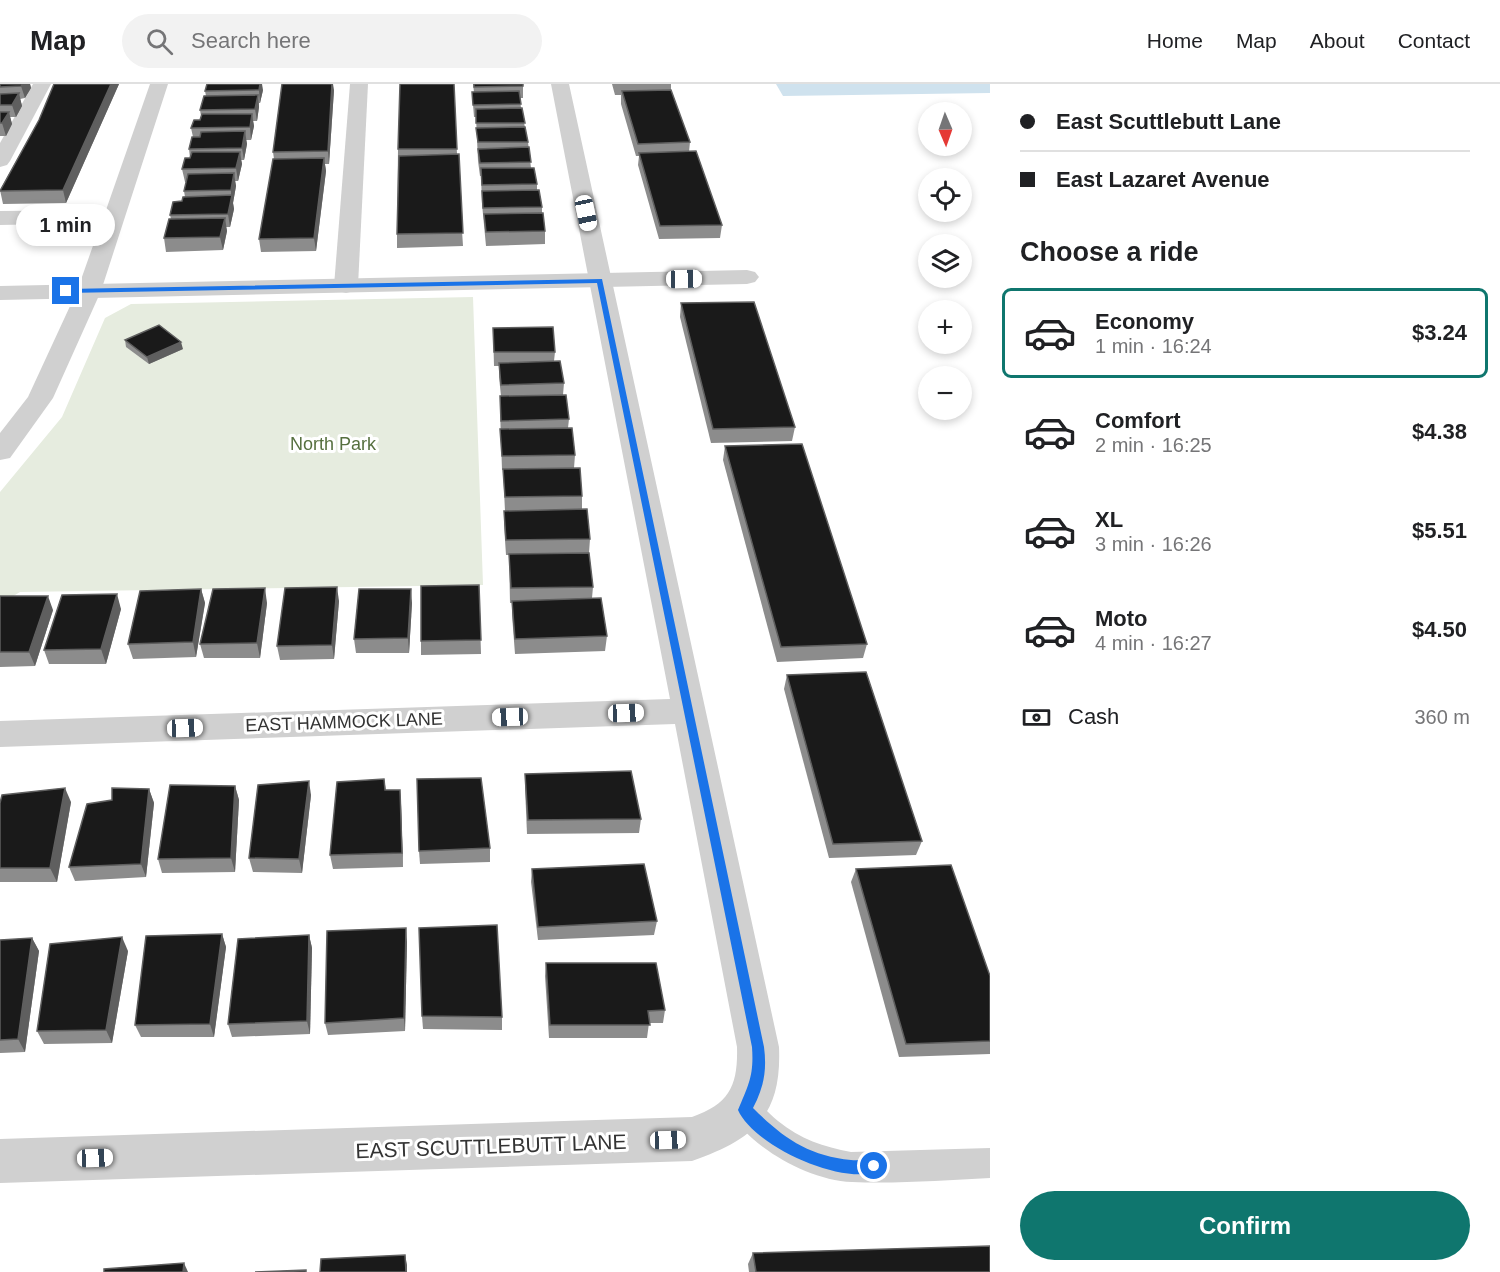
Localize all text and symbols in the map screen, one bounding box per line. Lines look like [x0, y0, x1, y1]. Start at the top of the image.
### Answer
search box [122, 14, 542, 68]
text: Map [30, 25, 86, 56]
icon: search [143, 25, 176, 58]
text: Search here [191, 28, 311, 53]
text: Home [1147, 29, 1203, 52]
text: Map [1236, 29, 1277, 52]
text: About [1310, 29, 1365, 52]
text: Contact [1398, 29, 1470, 52]
north arrow [918, 102, 972, 156]
map controls [918, 102, 972, 420]
text: East Scuttlebutt Lane [1056, 109, 1281, 134]
text: East Lazaret Avenue [1056, 167, 1270, 192]
button: locate [918, 168, 972, 222]
car [573, 194, 599, 232]
callout: 1 min [16, 204, 116, 246]
text: 1 min [39, 214, 92, 236]
button: layers [918, 234, 972, 288]
text: Choose a ride [1020, 237, 1199, 267]
car [666, 270, 702, 288]
route end [52, 277, 79, 304]
button: + [918, 300, 972, 354]
icon: car [1023, 306, 1077, 360]
text: Economy [1095, 309, 1194, 334]
text: $3.24 [1412, 320, 1467, 345]
text: 1 min · 16:24 [1095, 335, 1212, 357]
button: − [918, 366, 972, 420]
icon: car [1023, 405, 1077, 459]
text: Comfort [1095, 408, 1181, 433]
text: $4.38 [1412, 419, 1467, 444]
park label: North Park [290, 434, 377, 454]
text: 2 min · 16:25 [1095, 434, 1212, 456]
icon: car [1023, 504, 1077, 558]
text: XL [1095, 507, 1123, 532]
text: $5.51 [1412, 518, 1467, 543]
text: 3 min · 16:26 [1095, 533, 1212, 555]
icon: car [1023, 603, 1077, 657]
text: Moto [1095, 606, 1148, 631]
text: $4.50 [1412, 617, 1467, 642]
text: 4 min · 16:27 [1095, 632, 1212, 654]
icon: cash [1020, 701, 1053, 734]
car [608, 703, 644, 723]
text: Cash [1068, 704, 1119, 729]
text: 360 m [1414, 706, 1470, 728]
car [492, 707, 528, 727]
street label: EAST HAMMOCK LANE [245, 709, 443, 735]
car [167, 718, 203, 738]
street label: EAST SCUTTLEBUTT LANE [355, 1130, 627, 1162]
car [650, 1130, 686, 1150]
car [77, 1148, 113, 1168]
route start [860, 1152, 887, 1179]
button: Confirm [1020, 1191, 1470, 1260]

